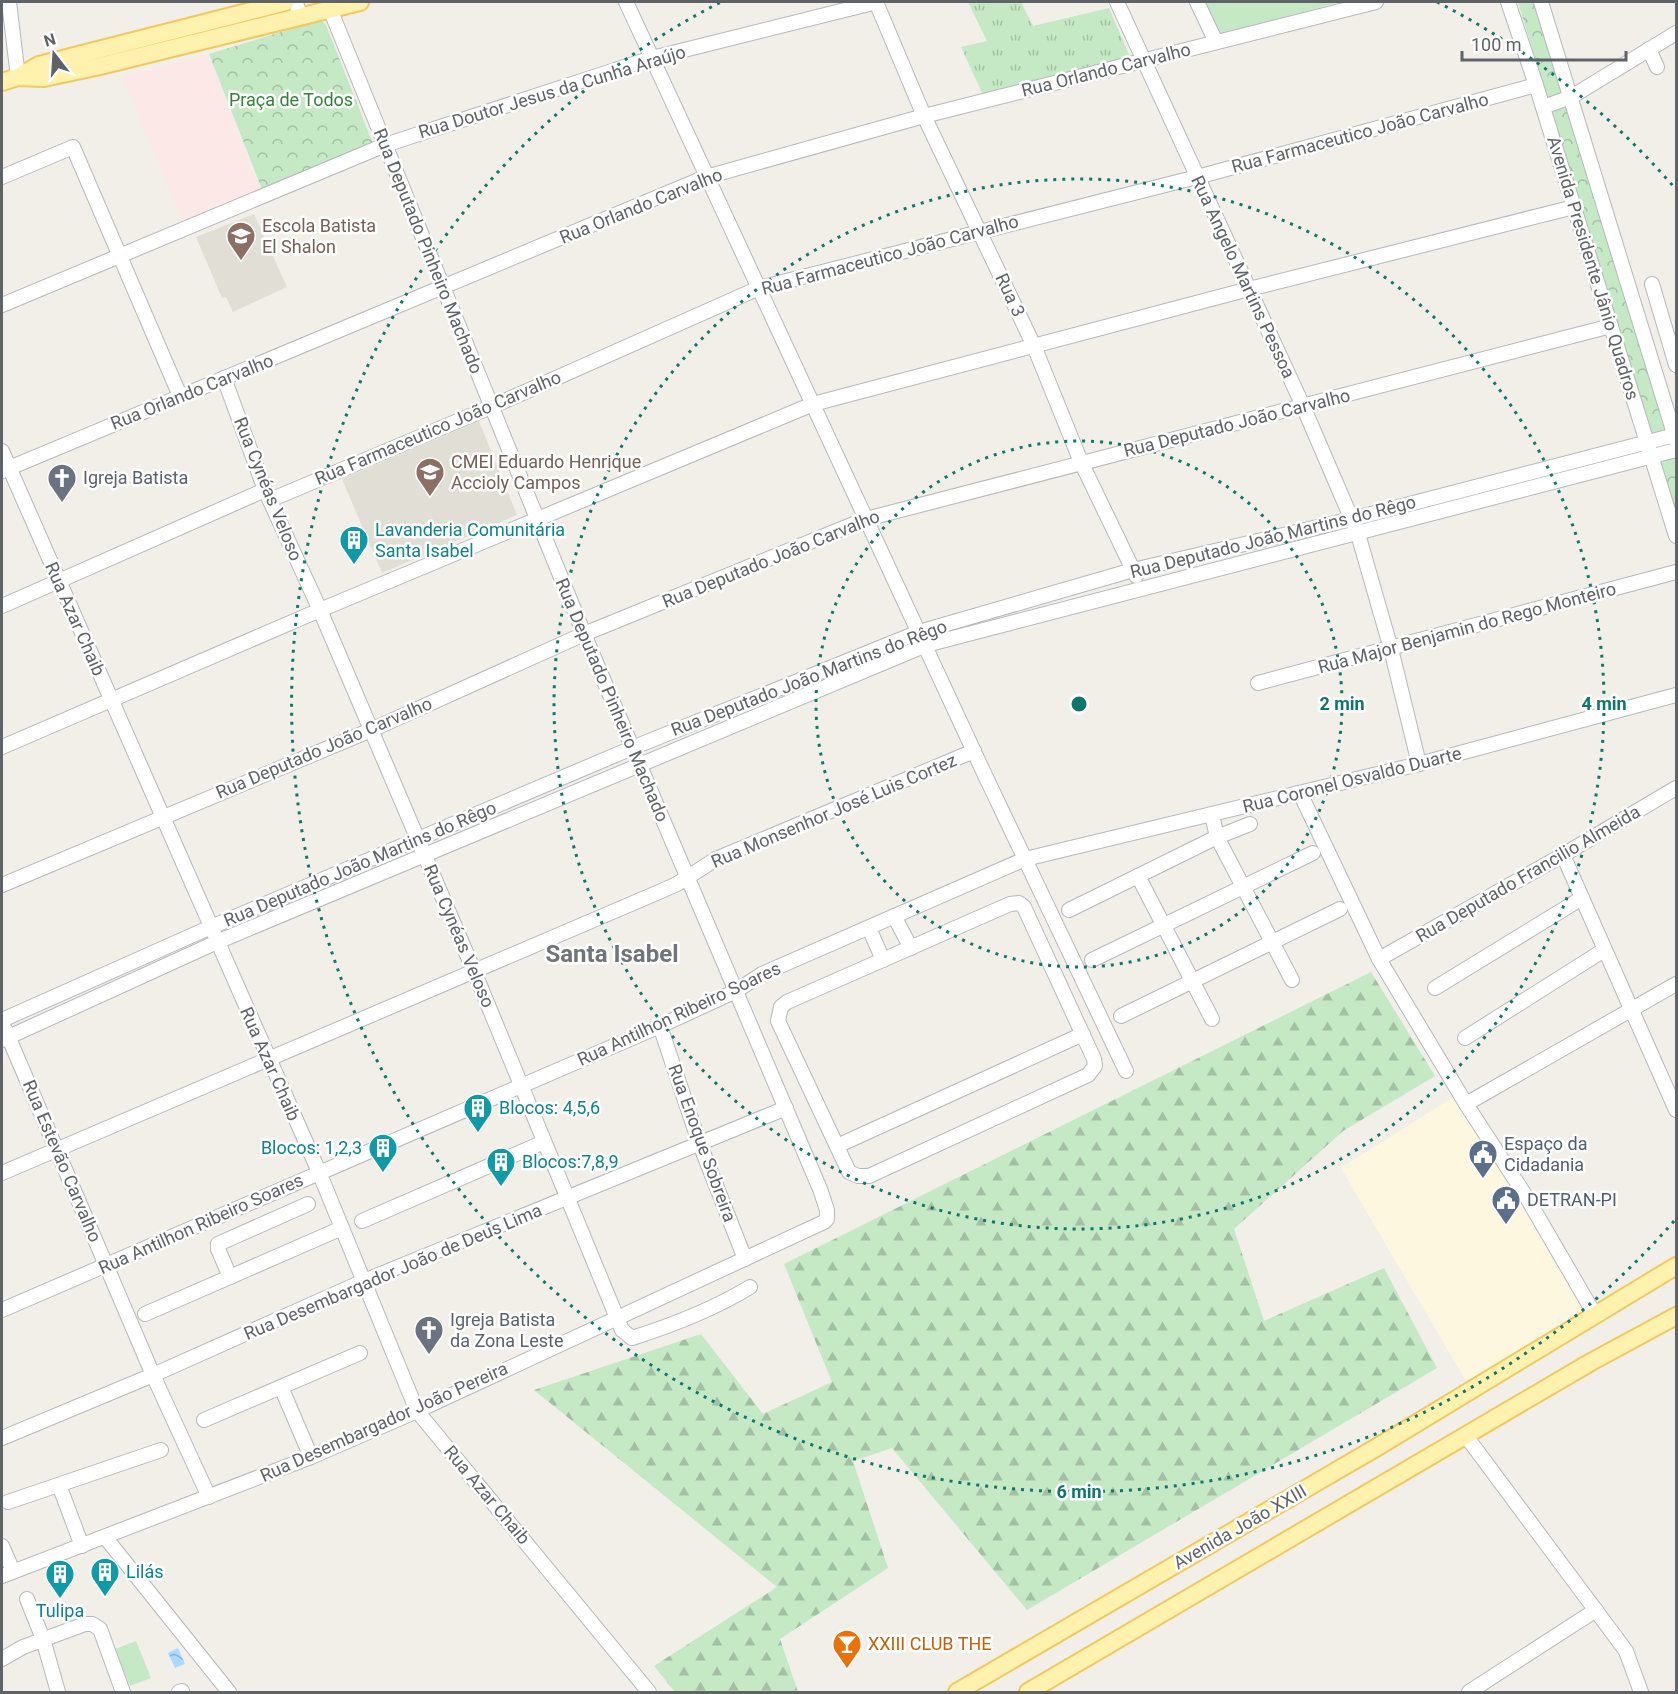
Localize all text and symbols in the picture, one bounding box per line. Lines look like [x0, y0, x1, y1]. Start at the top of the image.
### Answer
north arrow [24, 24, 84, 84]
scale bar [1462, 24, 1626, 62]
text: N [42, 29, 58, 51]
text: 100 m [1471, 34, 1522, 55]
street label: Rua Orlando Carvalho [1019, 38, 1193, 101]
street label: Rua Doutor Jesus da Cunha Araújo [416, 41, 688, 142]
street label: Rua Farmaceutico João Carvalho [1229, 88, 1491, 177]
park label: Praça de Todos [229, 89, 353, 110]
street label: Rua Deputado Pinheiro Machado [370, 125, 487, 376]
street label: Avenida Presidente Jânio Quadros [1543, 133, 1644, 402]
street label: Rua Orlando Carvalho [556, 163, 725, 248]
street label: Rua Angelo Martins Pessoa [1187, 172, 1300, 381]
street label: Rua Farmaceutico João Carvalho [759, 210, 1021, 299]
place label: Escola Batista El Shalon [262, 215, 376, 257]
school or university icon: Escola Batista El Shalon [225, 220, 257, 262]
street label: Rua 3 [991, 270, 1030, 320]
street label: Rua Orlando Carvalho [107, 349, 276, 434]
street label: Rua Farmaceutico João Carvalho [312, 366, 564, 489]
street label: Rua Deputado João Carvalho [1121, 384, 1352, 461]
street label: Rua Cynéas Veloso [230, 414, 307, 564]
place label: CMEI Eduardo Henrique Accioly Campos [451, 451, 641, 493]
school or university icon: CMEI Eduardo Henrique Accioly Campos [414, 456, 446, 498]
church icon: Igreja Batista [46, 462, 78, 504]
place label: Igreja Batista [83, 467, 188, 488]
street label: Rua Deputado João Martins do Rêgo [1128, 491, 1418, 582]
street label: Rua Deputado João Carvalho [659, 505, 883, 612]
place label: Lavanderia Comunitária Santa Isabel [375, 519, 565, 561]
building icon: Lavanderia Comunitária Santa Isabel [338, 524, 370, 566]
street label: Rua Azar Chaib [41, 559, 110, 679]
street label: Rua Deputado Pinheiro Machado [552, 575, 673, 825]
street label: Rua Major Benjamin do Rego Monteiro [1316, 578, 1618, 677]
street label: Rua Deputado João Martins do Rêgo [668, 615, 950, 740]
street label: Rua Deputado João Carvalho [213, 692, 435, 803]
text: 2 min [1319, 693, 1365, 714]
text: 4 min [1581, 693, 1627, 714]
centre of rings [1069, 694, 1089, 714]
street label: Rua Coronel Osvaldo Duarte [1240, 742, 1463, 817]
street label: Rua Monsenhor José Luis Cortez [708, 749, 960, 872]
street label: Rua Deputado João Martins do Rêgo [220, 796, 499, 931]
street label: Rua Deputado Francilio Almeida [1412, 801, 1644, 947]
street label: Rua Cynéas Veloso [420, 861, 499, 1010]
district label: Santa Isabel [545, 940, 679, 968]
street label: Rua Antilhon Ribeiro Soares [574, 957, 784, 1070]
street label: Rua Azar Chaib [236, 1004, 305, 1124]
street label: Rua Enoque Sobreira [664, 1061, 741, 1225]
street label: Rua Estevão Carvalho [19, 1077, 106, 1245]
building icon: Blocos: 4,5,6 [462, 1092, 494, 1134]
place label: Blocos: 4,5,6 [499, 1097, 600, 1118]
building icon: Blocos: 1,2,3 [367, 1132, 399, 1174]
place label: Espaço da Cidadania [1504, 1133, 1588, 1175]
place label: Blocos: 1,2,3 [261, 1137, 362, 1158]
public building icon: Espaço da Cidadania [1467, 1138, 1499, 1180]
building icon: Blocos:7,8,9 [485, 1146, 517, 1188]
place label: Blocos:7,8,9 [522, 1151, 619, 1172]
street label: Rua Antilhon Ribeiro Soares [95, 1169, 306, 1278]
public building icon: DETRAN-PI [1490, 1184, 1522, 1226]
place label: DETRAN-PI [1527, 1189, 1617, 1210]
street label: Rua Desembargador João de Deus Lima [241, 1199, 545, 1344]
place label: Igreja Batista da Zona Leste [450, 1309, 563, 1351]
church icon: Igreja Batista da Zona Leste [413, 1314, 445, 1356]
street label: Rua Desembargador João Pereira [257, 1357, 511, 1486]
street label: Rua Azar Chaib [440, 1441, 535, 1548]
street label: Avenida João XXIII [1169, 1480, 1310, 1573]
text: 6 min [1056, 1481, 1102, 1502]
building icon: Lilás [89, 1556, 121, 1598]
building icon: Tulipa [44, 1558, 76, 1600]
place label: Lilás [126, 1561, 164, 1582]
place label: Tulipa [36, 1600, 84, 1621]
bar icon: XXIII CLUB THE [831, 1628, 863, 1670]
place label: XXIII CLUB THE [868, 1633, 991, 1654]

